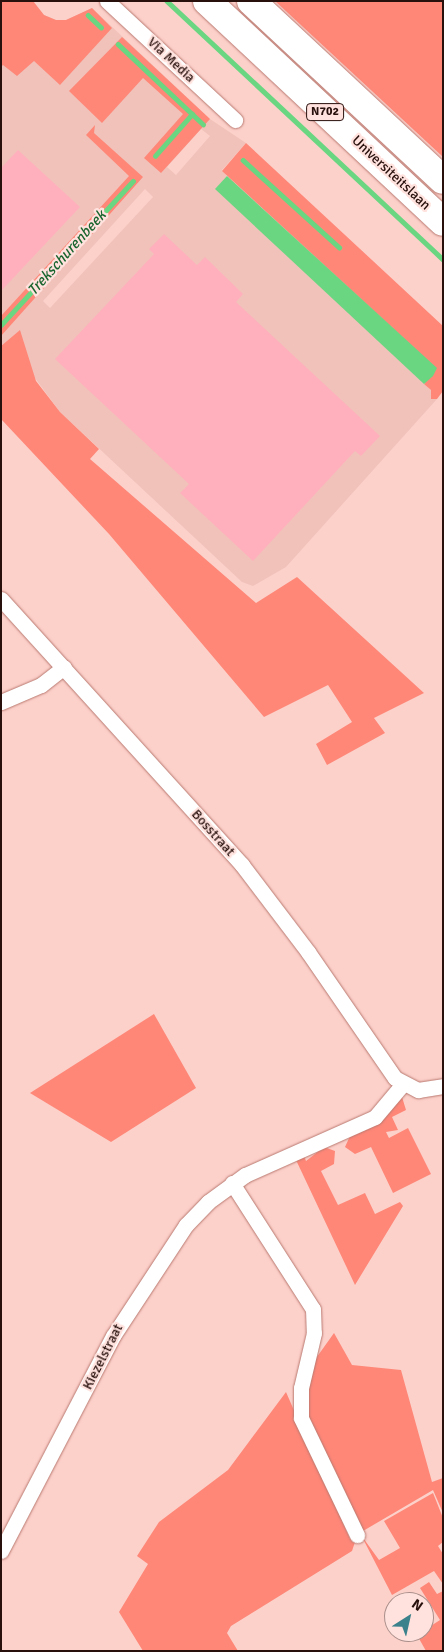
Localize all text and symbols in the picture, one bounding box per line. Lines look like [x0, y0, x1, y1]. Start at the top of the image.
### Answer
street label: Via Media [144, 34, 198, 86]
road number: N702 [305, 102, 345, 121]
street label: Universiteitslaan [348, 132, 434, 214]
water label: Trekschurenbeek [24, 207, 110, 299]
street label: Bosstraat [188, 806, 238, 860]
street label: Kiezelstraat [79, 1321, 127, 1393]
north arrow [384, 1592, 434, 1642]
text: N [408, 1595, 426, 1615]

